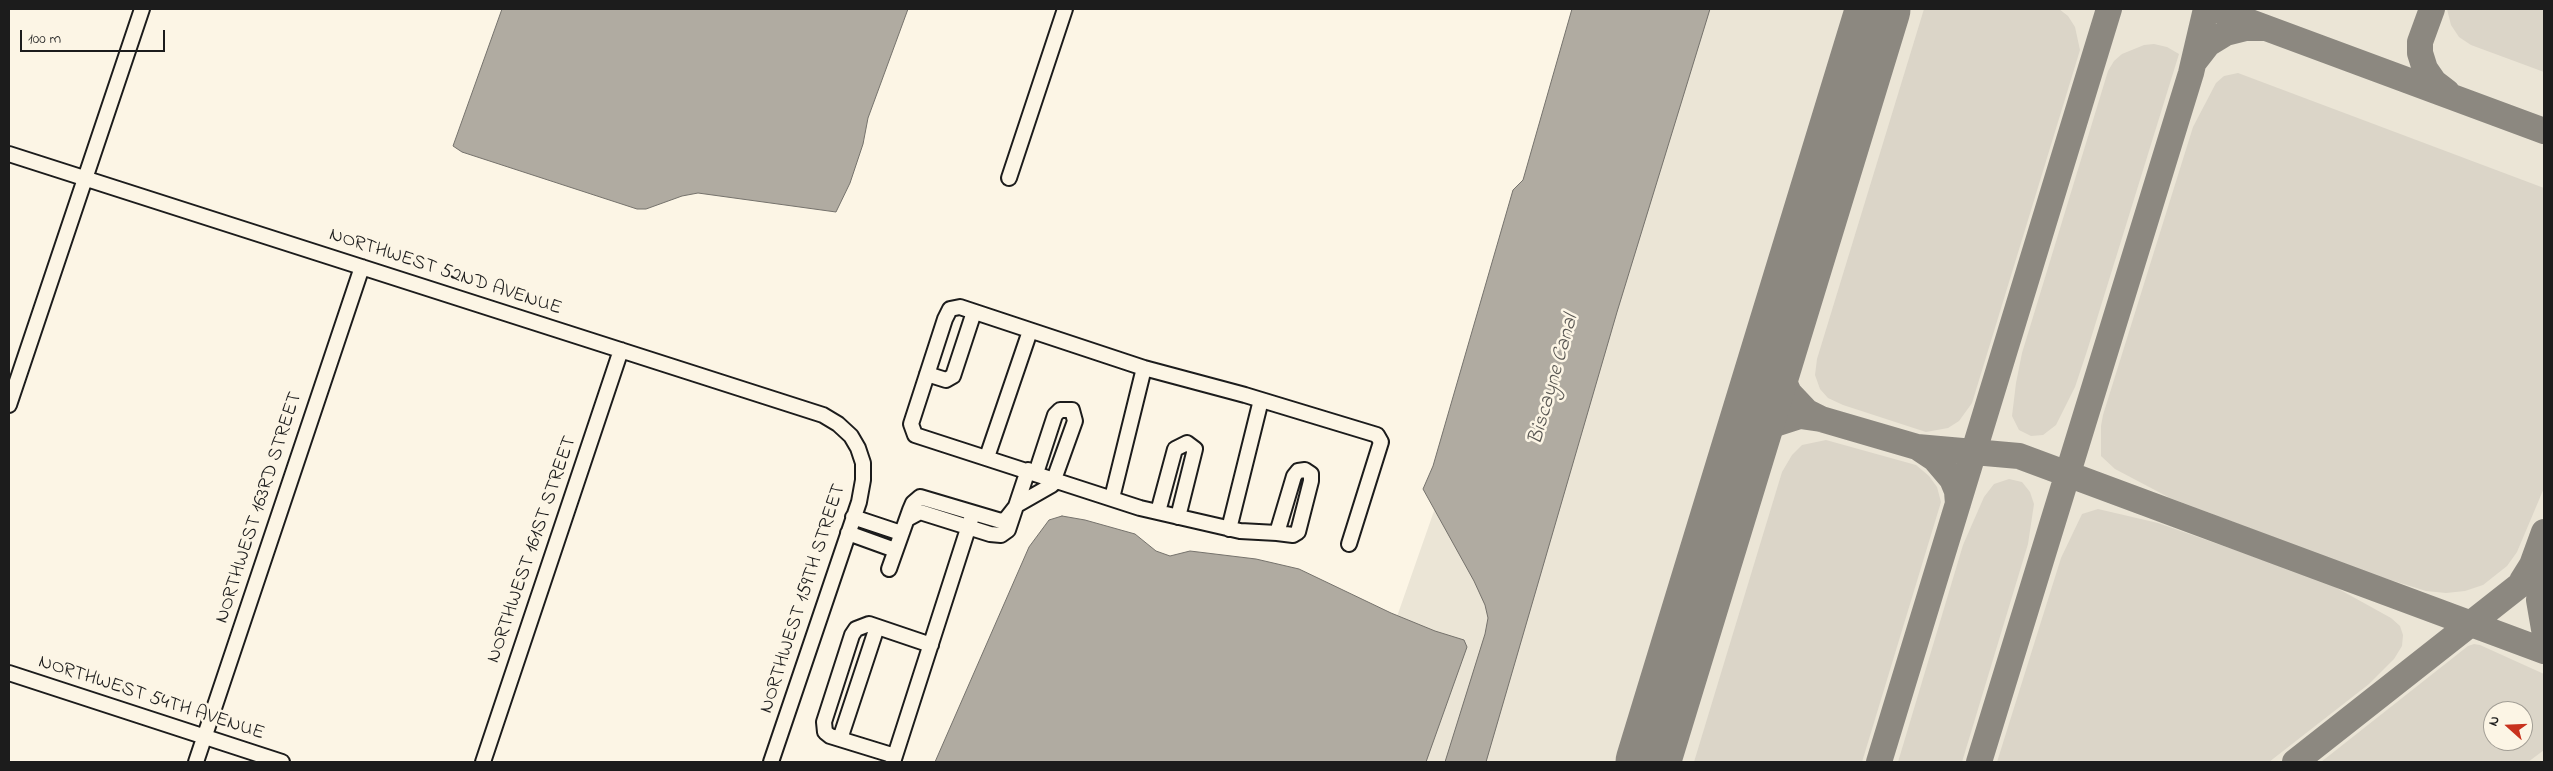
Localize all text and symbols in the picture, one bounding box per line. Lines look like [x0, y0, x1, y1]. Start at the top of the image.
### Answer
scale bar [22, 20, 168, 52]
text: 100 m [28, 28, 61, 50]
street label: NORTHWEST 52ND AVENUE [326, 224, 564, 322]
water label: Biscayne Canal [1524, 312, 1586, 448]
street label: NORTHWEST 163RD STREET [211, 389, 309, 627]
street label: NORTHWEST 161ST STREET [483, 433, 583, 667]
street label: NORTHWEST 159TH STREET [756, 481, 852, 717]
street label: NORTHWEST 54TH AVENUE [35, 651, 267, 747]
north arrow [2483, 701, 2533, 751]
text: N [2483, 713, 2506, 729]

